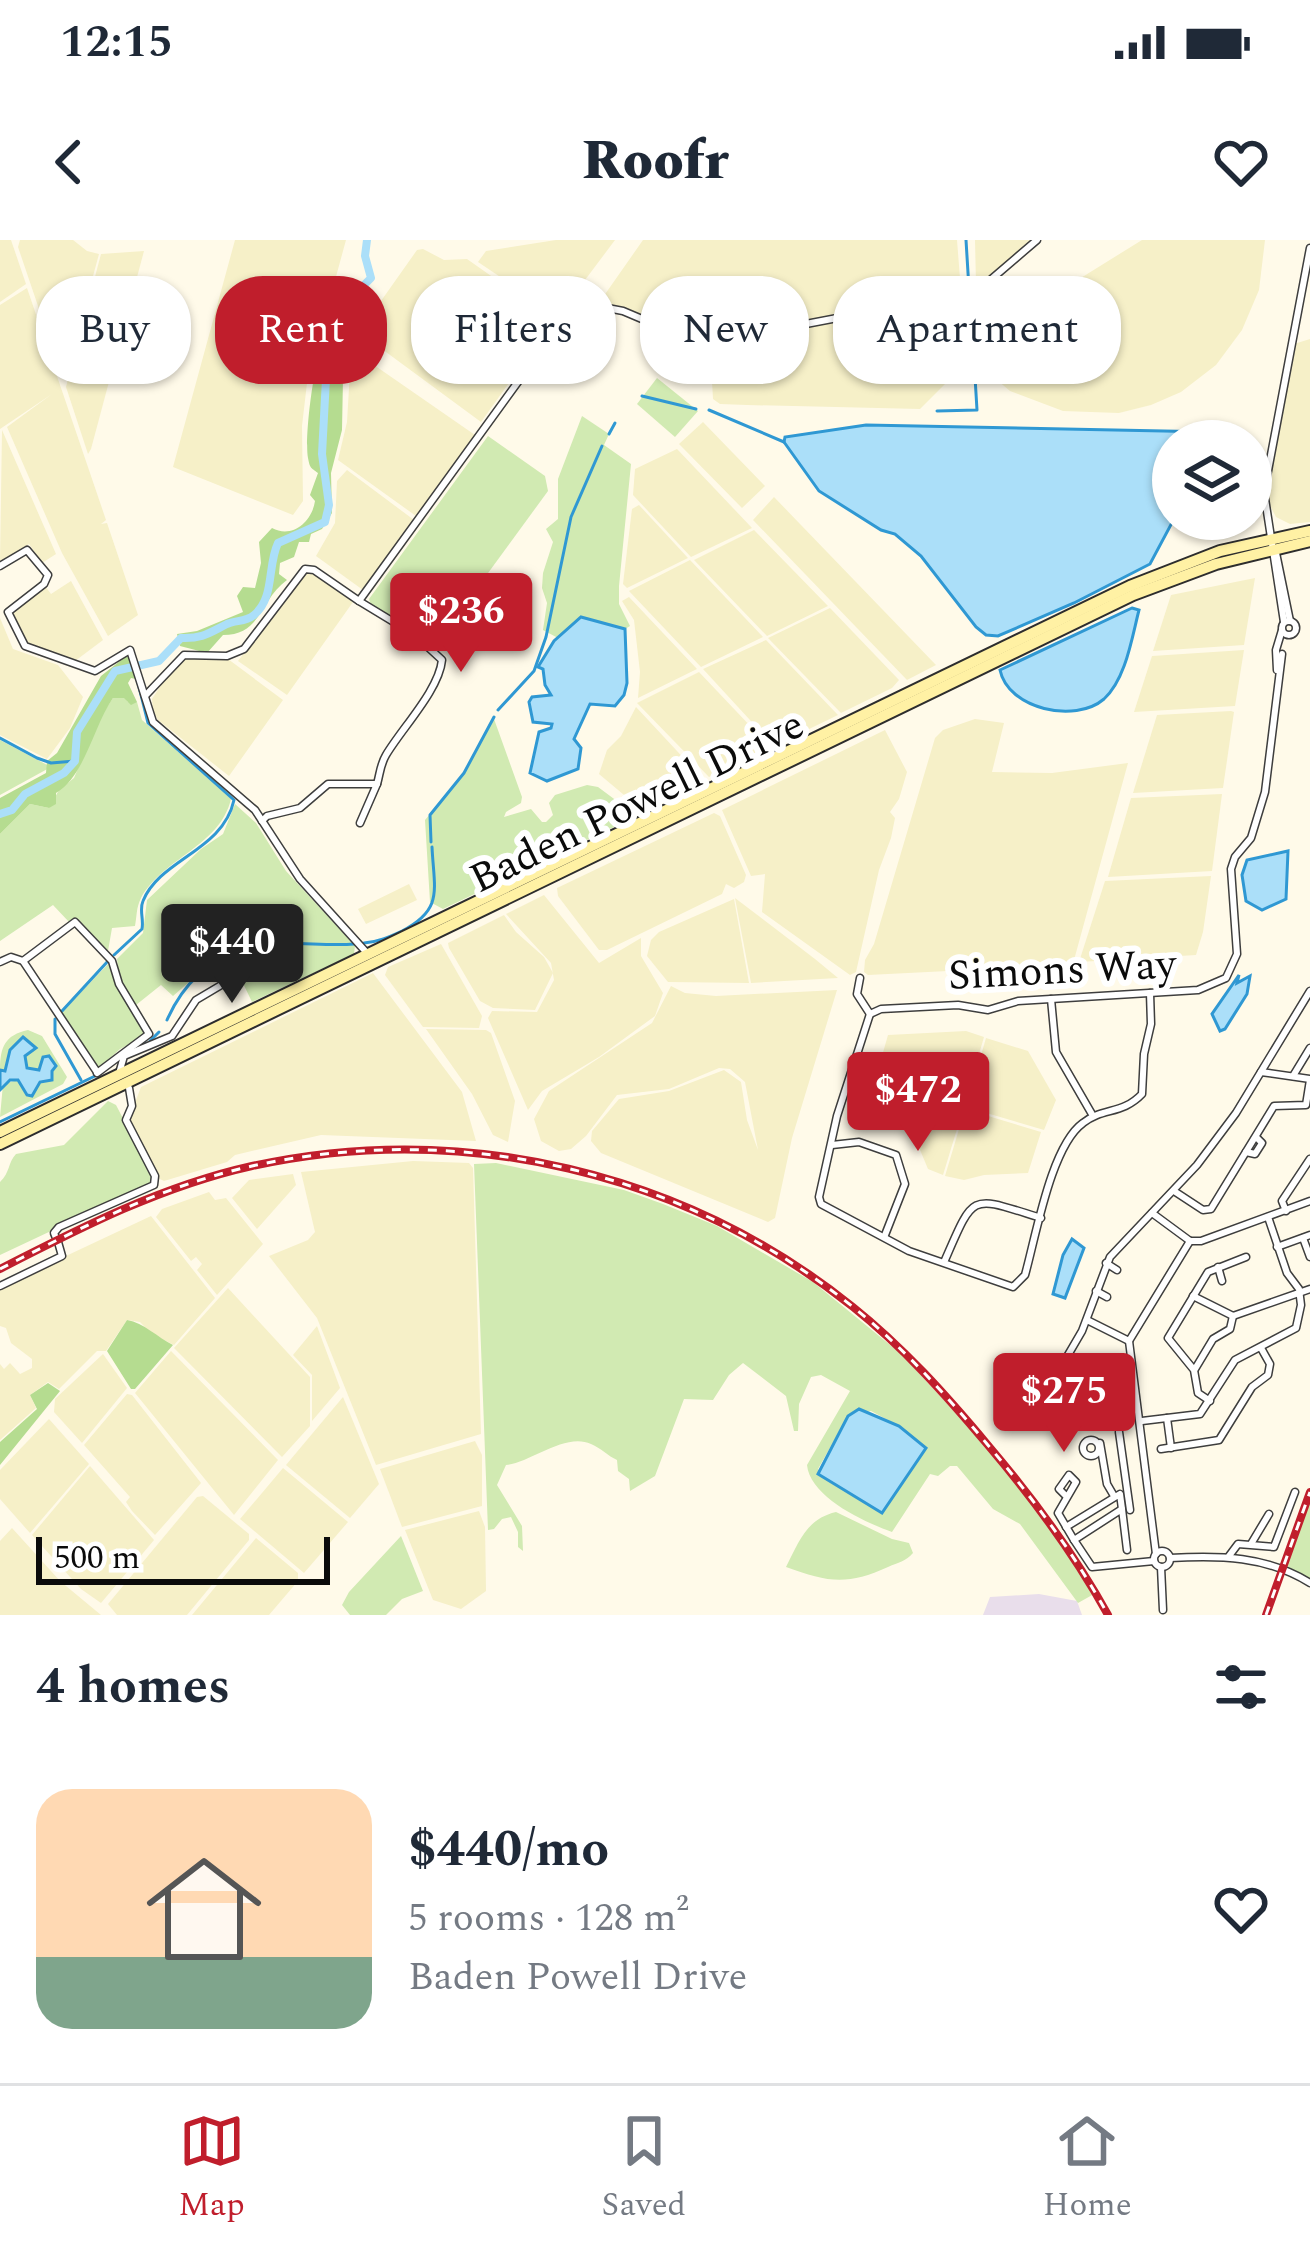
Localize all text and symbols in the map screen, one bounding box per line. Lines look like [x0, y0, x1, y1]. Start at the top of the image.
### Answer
text: 12:15 [60, 8, 173, 77]
text: Roofr [582, 121, 728, 203]
icon: back [36, 129, 102, 195]
icon: heart [1208, 129, 1274, 195]
chip: Buy [36, 276, 191, 384]
chip: Rent [215, 276, 387, 384]
chip: Filters [411, 276, 616, 384]
chip: New [640, 276, 809, 384]
chip: Apartment [833, 276, 1121, 384]
map controls [1152, 420, 1272, 540]
button: layers [1152, 420, 1272, 540]
pin: $236 [390, 573, 532, 675]
text: $236 [417, 582, 505, 641]
street label: Baden Powell Drive [459, 694, 815, 911]
pin: $440 [161, 904, 303, 1006]
text: $440 [188, 913, 276, 972]
street label: Simons Way [947, 933, 1180, 1008]
pin: $472 [847, 1052, 989, 1154]
text: $472 [874, 1061, 962, 1120]
pin: $275 [993, 1353, 1135, 1455]
text: $275 [1020, 1362, 1108, 1421]
scale bar [36, 1531, 330, 1584]
text: 500 m [54, 1533, 140, 1583]
text: 4 homes [36, 1648, 230, 1726]
icon: filters [1208, 1654, 1274, 1720]
text: $440/mo [408, 1811, 609, 1889]
icon: home [132, 1837, 276, 1981]
icon: heart [1208, 1876, 1274, 1942]
text: 5 rooms · 128 m² [408, 1889, 689, 1948]
text: Baden Powell Drive [408, 1948, 747, 2007]
tab: Map [178, 2108, 245, 2230]
tab: Saved [601, 2108, 686, 2230]
tab: Home [1043, 2108, 1132, 2230]

